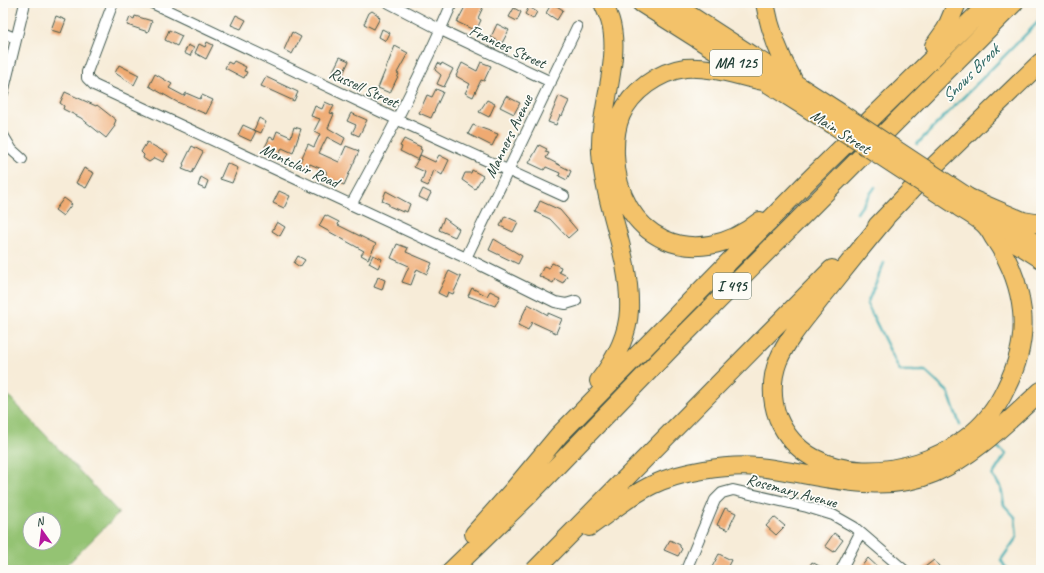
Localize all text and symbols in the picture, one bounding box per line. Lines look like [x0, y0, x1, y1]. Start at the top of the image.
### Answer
street label: Frances Street [466, 21, 550, 74]
water label: Snows Brook [937, 38, 1006, 107]
road number: MA 125 [710, 50, 762, 76]
street label: Russell Street [326, 63, 403, 113]
street label: Manners Avenue [480, 90, 538, 181]
street label: Main Street [807, 105, 875, 159]
street label: Montclair Road [257, 139, 344, 194]
road number: I 495 [713, 273, 751, 299]
street label: Rosemary Avenue [744, 469, 841, 513]
north arrow [22, 511, 62, 551]
text: N [35, 513, 47, 529]

